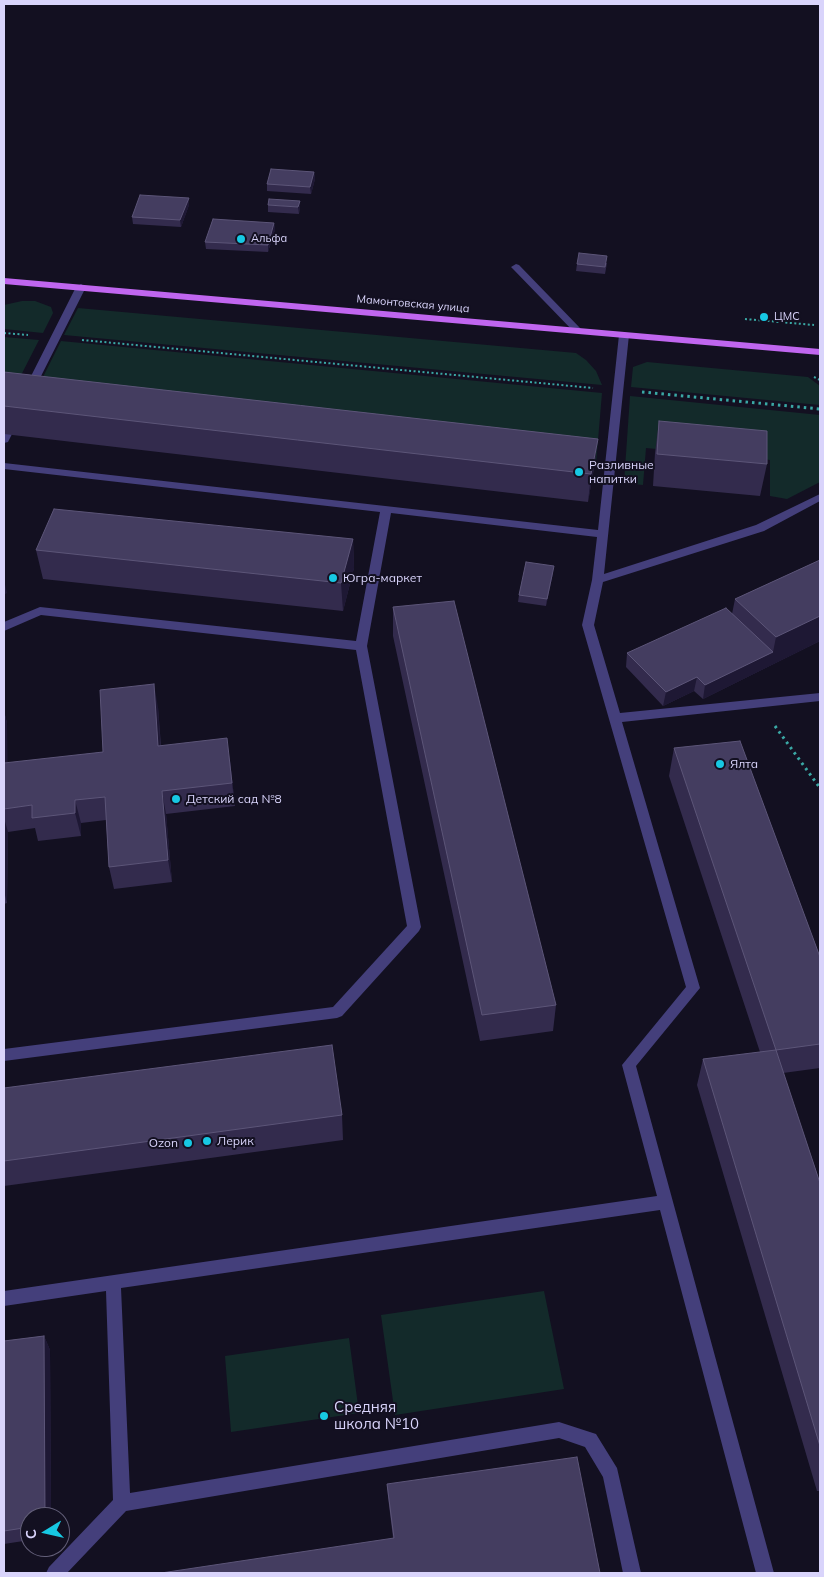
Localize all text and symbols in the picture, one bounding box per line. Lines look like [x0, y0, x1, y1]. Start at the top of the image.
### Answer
place label: Альфа [251, 232, 287, 246]
marker: Альфа [235, 233, 247, 245]
street label: Мамонтовская улица [356, 292, 470, 316]
place label: ЦМС [774, 310, 800, 324]
marker: ЦМС [758, 311, 770, 323]
place label: Разливные напитки [589, 458, 654, 486]
marker: Разливные напитки [573, 466, 585, 478]
place label: Югра-маркет [343, 571, 422, 585]
marker: Югра-маркет [327, 572, 339, 584]
place label: Ялта [730, 757, 758, 771]
marker: Ялта [714, 758, 726, 770]
place label: Детский сад №8 [186, 792, 282, 806]
marker: Детский сад №8 [170, 793, 182, 805]
place label: Лерик [217, 1134, 254, 1148]
marker: Лерик [201, 1135, 213, 1147]
place label: Ozon [149, 1136, 178, 1150]
marker: Ozon [182, 1137, 194, 1149]
place label: Средняя школа №10 [334, 1398, 419, 1433]
marker: Средняя школа №10 [318, 1410, 330, 1422]
north arrow [20, 1507, 70, 1557]
text: С [22, 1528, 41, 1540]

